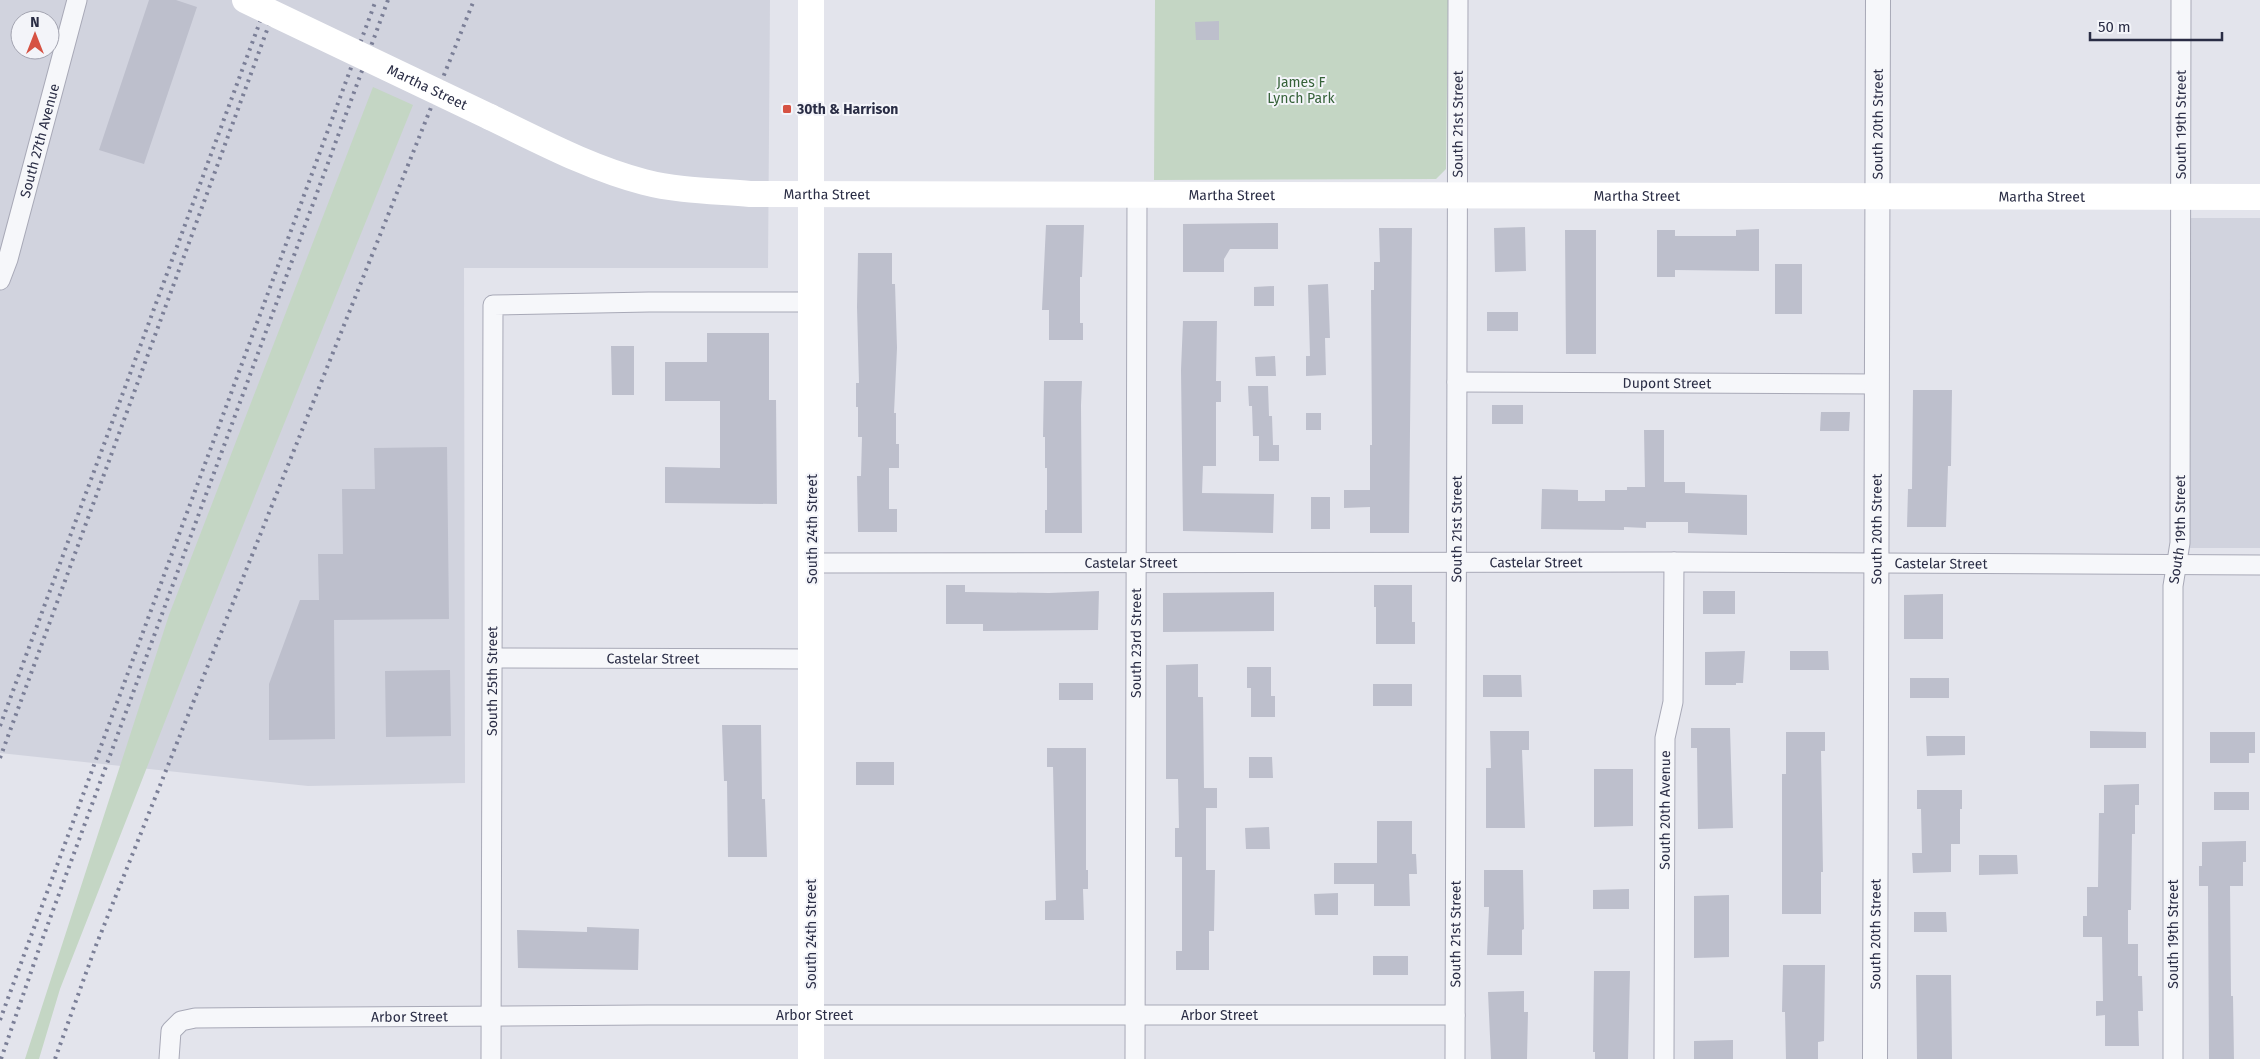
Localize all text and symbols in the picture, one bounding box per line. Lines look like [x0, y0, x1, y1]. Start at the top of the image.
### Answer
north arrow [10, 10, 60, 60]
scale bar [2090, 10, 2222, 42]
text: N [30, 14, 40, 31]
text: 50 m [2098, 18, 2131, 36]
street label: Martha Street [384, 61, 471, 114]
street label: South 20th Street [1869, 68, 1887, 179]
street label: South 19th Street [2173, 69, 2190, 179]
street label: South 21st Street [1449, 70, 1467, 178]
park label: James F Lynch Park [1267, 74, 1335, 107]
street label: South 27th Avenue [17, 82, 63, 200]
place label: 30th & Harrison [796, 101, 898, 118]
marker: 30th & Harrison [781, 103, 793, 115]
street label: Martha Street [783, 186, 871, 203]
street label: Martha Street [1188, 187, 1276, 204]
street label: Martha Street [1593, 188, 1681, 205]
street label: Martha Street [1998, 188, 2086, 206]
street label: Dupont Street [1623, 375, 1712, 392]
street label: South 24th Street [804, 473, 821, 584]
street label: South 20th Street [1868, 473, 1886, 584]
street label: South 19th Street [2165, 474, 2189, 585]
street label: South 21st Street [1448, 475, 1466, 583]
street label: Castelar Street [1489, 554, 1583, 571]
street label: Castelar Street [1084, 555, 1178, 572]
street label: Castelar Street [1894, 555, 1989, 573]
street label: South 23rd Street [1128, 587, 1145, 698]
street label: South 25th Street [484, 625, 501, 736]
street label: Castelar Street [606, 650, 700, 668]
street label: South 20th Avenue [1657, 750, 1674, 870]
street label: South 24th Street [803, 878, 820, 989]
street label: South 20th Street [1867, 878, 1885, 989]
street label: South 19th Street [2165, 878, 2182, 989]
street label: South 21st Street [1447, 880, 1465, 988]
street label: Arbor Street [776, 1007, 854, 1024]
street label: Arbor Street [1181, 1007, 1259, 1024]
street label: Arbor Street [371, 1008, 449, 1026]

